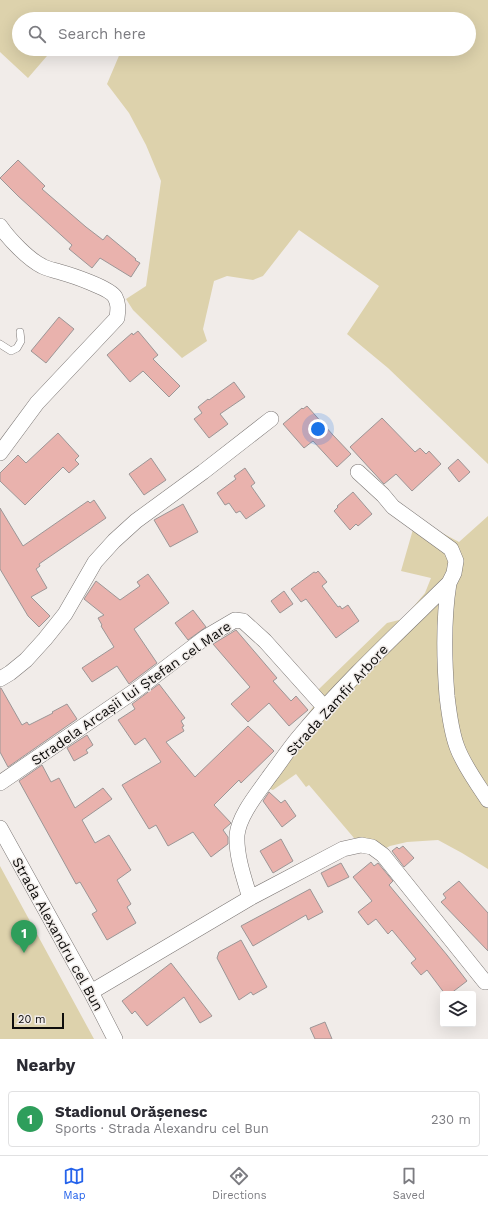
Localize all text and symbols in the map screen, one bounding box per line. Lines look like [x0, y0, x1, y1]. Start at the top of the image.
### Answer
search box [12, 12, 476, 56]
icon: search [26, 23, 48, 45]
text: Search here [58, 25, 146, 43]
your location [308, 419, 328, 439]
street label: Stradela Arcașii lui Ștefan cel Mare [28, 618, 234, 769]
street label: Strada Zamfir Arbore [283, 641, 391, 759]
street label: Strada Alexandru cel Bun [9, 854, 107, 1014]
pin: 1 [11, 920, 37, 953]
map controls [440, 991, 476, 1027]
button: layers [440, 991, 476, 1027]
scale bar [12, 1011, 64, 1030]
text: 20 m [18, 1013, 46, 1026]
text: Nearby [16, 1055, 75, 1075]
text: Stadionul Orășenesc [55, 1103, 207, 1121]
text: 1 [27, 1112, 33, 1127]
text: 230 m [431, 1112, 471, 1127]
text: Sports · Strada Alexandru cel Bun [55, 1121, 269, 1136]
tab: Map [63, 1165, 86, 1202]
tab: Directions [212, 1165, 266, 1202]
tab: Saved [393, 1165, 425, 1202]

